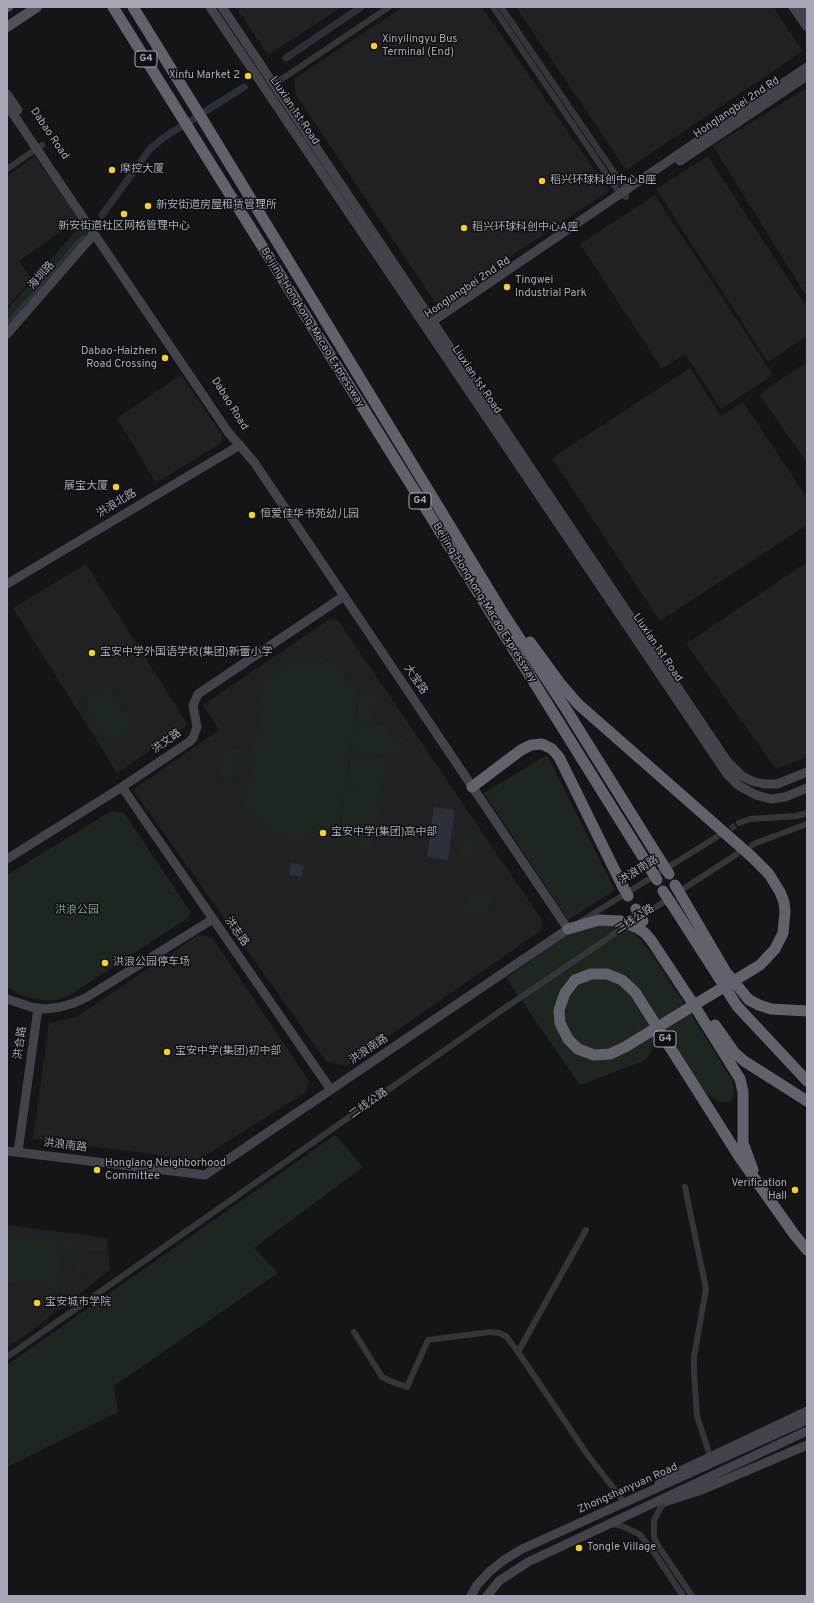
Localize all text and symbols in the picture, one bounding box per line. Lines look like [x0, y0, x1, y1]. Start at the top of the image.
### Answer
place label: Xinyilingyu Bus Terminal (End) [382, 33, 458, 59]
marker: Xinyilingyu Bus Terminal (End) [369, 41, 379, 51]
road number: G4 [135, 51, 157, 67]
place label: Xinfu Market 2 [169, 69, 240, 83]
marker: Xinfu Market 2 [243, 71, 253, 81]
street label: Liuxian 1st Road [266, 74, 322, 148]
street label: Honglangbei 2nd Rd [692, 74, 782, 142]
street label: Dabao Road [27, 106, 71, 162]
place label: 摩控大厦 [120, 163, 164, 177]
marker: 摩控大厦 [107, 165, 117, 175]
place label: 稻兴环球科创中心B座 [550, 174, 656, 188]
marker: 稻兴环球科创中心B座 [537, 176, 547, 186]
place label: 新安街道房屋租赁管理所 [156, 199, 277, 213]
marker: 新安街道房屋租赁管理所 [143, 201, 153, 211]
marker: 新安街道社区网格管理中心 [119, 209, 129, 219]
place label: 新安街道社区网格管理中心 [58, 220, 190, 234]
place label: 稻兴环球科创中心A座 [472, 221, 578, 235]
marker: 稻兴环球科创中心A座 [459, 223, 469, 233]
street label: Beijing-Hongkong-Macao Expressway [257, 246, 367, 410]
street label: Honglangbei 2nd Rd [423, 254, 513, 322]
street label: 海圳路 [26, 259, 58, 293]
place label: Tingwei Industrial Park [515, 274, 587, 300]
marker: Tingwei Industrial Park [502, 282, 512, 292]
street label: Liuxian 1st Road [448, 343, 504, 417]
place label: Dabao-Haizhen Road Crossing [81, 345, 157, 371]
marker: Dabao-Haizhen Road Crossing [160, 353, 170, 363]
street label: Dabao Road [208, 375, 250, 433]
place label: 展宝大厦 [64, 480, 108, 494]
marker: 展宝大厦 [111, 482, 121, 492]
street label: 洪浪北路 [95, 487, 139, 521]
road number: G4 [409, 493, 431, 509]
place label: 恒爱佳华书苑幼儿园 [260, 508, 359, 522]
marker: 恒爱佳华书苑幼儿园 [247, 510, 257, 520]
street label: Beijing-Hongkong-Macao Expressway [429, 521, 539, 685]
street label: Liuxian 1st Road [629, 611, 685, 685]
place label: 宝安中学外国语学校(集团)新蕾小学 [100, 646, 273, 660]
marker: 宝安中学外国语学校(集团)新蕾小学 [87, 648, 97, 658]
street label: 大宝路 [400, 663, 430, 697]
street label: 洪文路 [150, 727, 184, 757]
place label: 宝安中学(集团)高中部 [331, 826, 438, 840]
marker: 宝安中学(集团)高中部 [318, 828, 328, 838]
street label: 洪浪南路 [617, 854, 661, 888]
street label: 二线公路 [613, 902, 657, 938]
park label: 洪浪公园 [55, 904, 99, 918]
street label: 洪志路 [221, 915, 251, 949]
place label: 洪浪公园停车场 [113, 956, 190, 970]
marker: 洪浪公园停车场 [100, 958, 110, 968]
street label: 洪合路 [12, 1026, 30, 1060]
road number: G4 [654, 1031, 676, 1047]
street label: 洪浪南路 [347, 1032, 391, 1068]
place label: 宝安中学(集团)初中部 [175, 1045, 282, 1059]
marker: 宝安中学(集团)初中部 [162, 1047, 172, 1057]
street label: 二线公路 [347, 1086, 391, 1122]
street label: 洪浪南路 [42, 1137, 88, 1155]
place label: Honglang Neighborhood Committee [105, 1157, 226, 1183]
marker: Honglang Neighborhood Committee [92, 1165, 102, 1175]
place label: Verification Hall [731, 1177, 787, 1203]
marker: Verification Hall [790, 1185, 800, 1195]
place label: 宝安城市学院 [45, 1296, 111, 1310]
marker: 宝安城市学院 [32, 1298, 42, 1308]
street label: Zhongshanyuan Road [576, 1461, 680, 1517]
place label: Tongle Village [587, 1541, 656, 1555]
marker: Tongle Village [574, 1543, 584, 1553]

